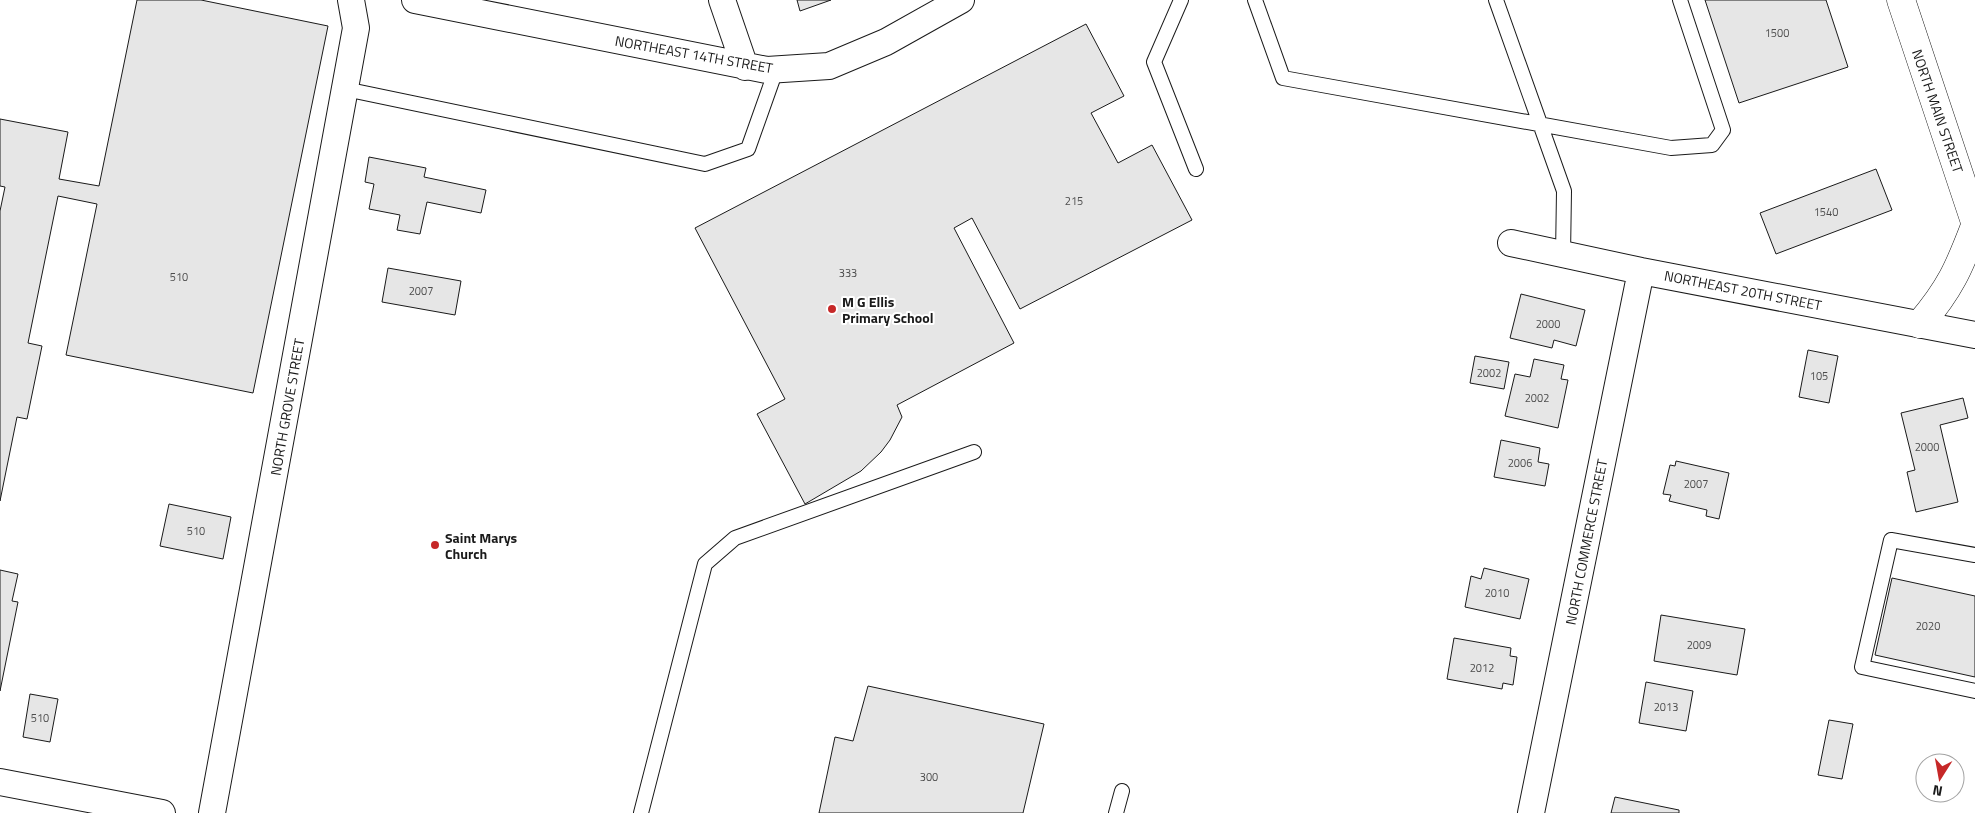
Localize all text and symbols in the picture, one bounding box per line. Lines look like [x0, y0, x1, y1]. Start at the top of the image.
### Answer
house number: 1500 [1765, 25, 1789, 41]
street label: NORTHEAST 14TH STREET [613, 30, 775, 78]
street label: NORTH MAIN STREET [1907, 46, 1969, 176]
house number: 215 [1065, 193, 1083, 209]
house number: 1540 [1814, 204, 1838, 220]
street label: NORTHEAST 20TH STREET [1662, 264, 1824, 316]
house number: 333 [839, 265, 857, 281]
house number: 510 [170, 269, 188, 285]
house number: 2007 [409, 283, 433, 299]
place label: M G Ellis Primary School [842, 291, 934, 328]
marker: M G Ellis Primary School [826, 303, 838, 315]
house number: 2000 [1536, 316, 1560, 332]
street label: NORTH GROVE STREET [265, 336, 310, 477]
house number: 2002 [1477, 365, 1501, 381]
house number: 105 [1810, 368, 1828, 384]
house number: 2002 [1525, 390, 1549, 406]
house number: 2000 [1915, 439, 1939, 455]
house number: 2006 [1508, 455, 1532, 471]
street label: NORTH COMMERCE STREET [1560, 457, 1613, 627]
house number: 2007 [1684, 476, 1708, 492]
house number: 510 [187, 523, 205, 539]
place label: Saint Marys Church [445, 527, 518, 564]
marker: Saint Marys Church [429, 539, 441, 551]
house number: 2010 [1485, 585, 1509, 601]
house number: 2020 [1916, 618, 1940, 634]
house number: 2009 [1687, 637, 1711, 653]
house number: 2012 [1470, 660, 1494, 676]
house number: 2013 [1654, 699, 1678, 715]
house number: 510 [31, 710, 49, 726]
north arrow [1915, 753, 1965, 803]
house number: 300 [920, 769, 938, 785]
text: N [1931, 780, 1944, 802]

